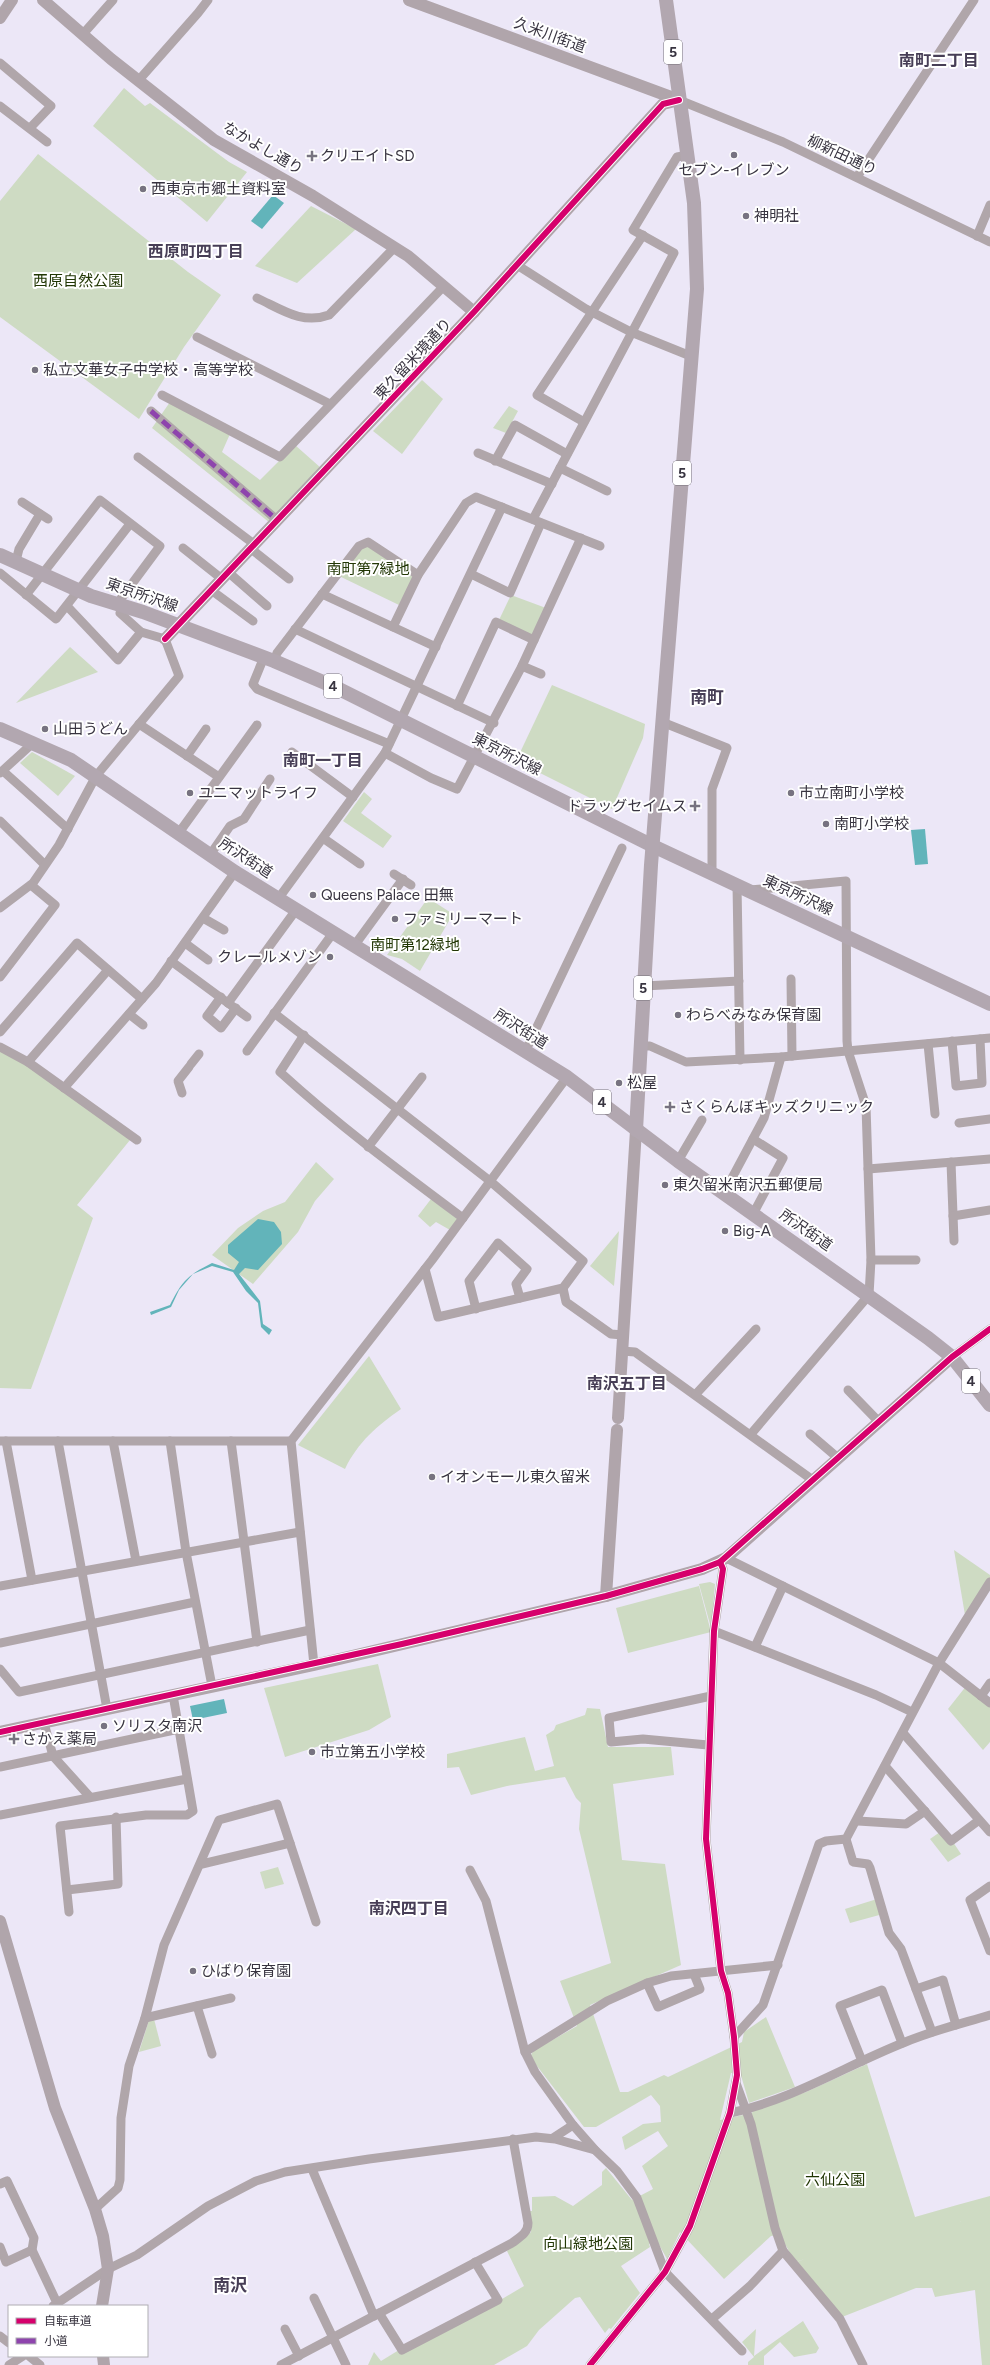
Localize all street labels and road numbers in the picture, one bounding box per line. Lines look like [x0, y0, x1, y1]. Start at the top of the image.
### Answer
street label: 久米川街道 [512, 14, 588, 56]
road number: 5 [664, 40, 682, 64]
street label: なかよし通り [220, 118, 306, 178]
street label: 柳新田通り [804, 131, 880, 179]
street label: 東久留米境通り [371, 314, 455, 404]
road number: 5 [673, 461, 691, 485]
street label: 東京所沢線 [104, 574, 180, 616]
road number: 4 [324, 674, 342, 698]
street label: 東京所沢線 [469, 729, 545, 779]
street label: 所沢街道 [216, 834, 276, 882]
street label: 東京所沢線 [760, 871, 836, 919]
road number: 5 [634, 976, 652, 1000]
street label: 所沢街道 [491, 1005, 551, 1053]
road number: 4 [593, 1090, 611, 1114]
street label: 所沢街道 [776, 1205, 836, 1255]
road number: 4 [962, 1369, 980, 1393]

